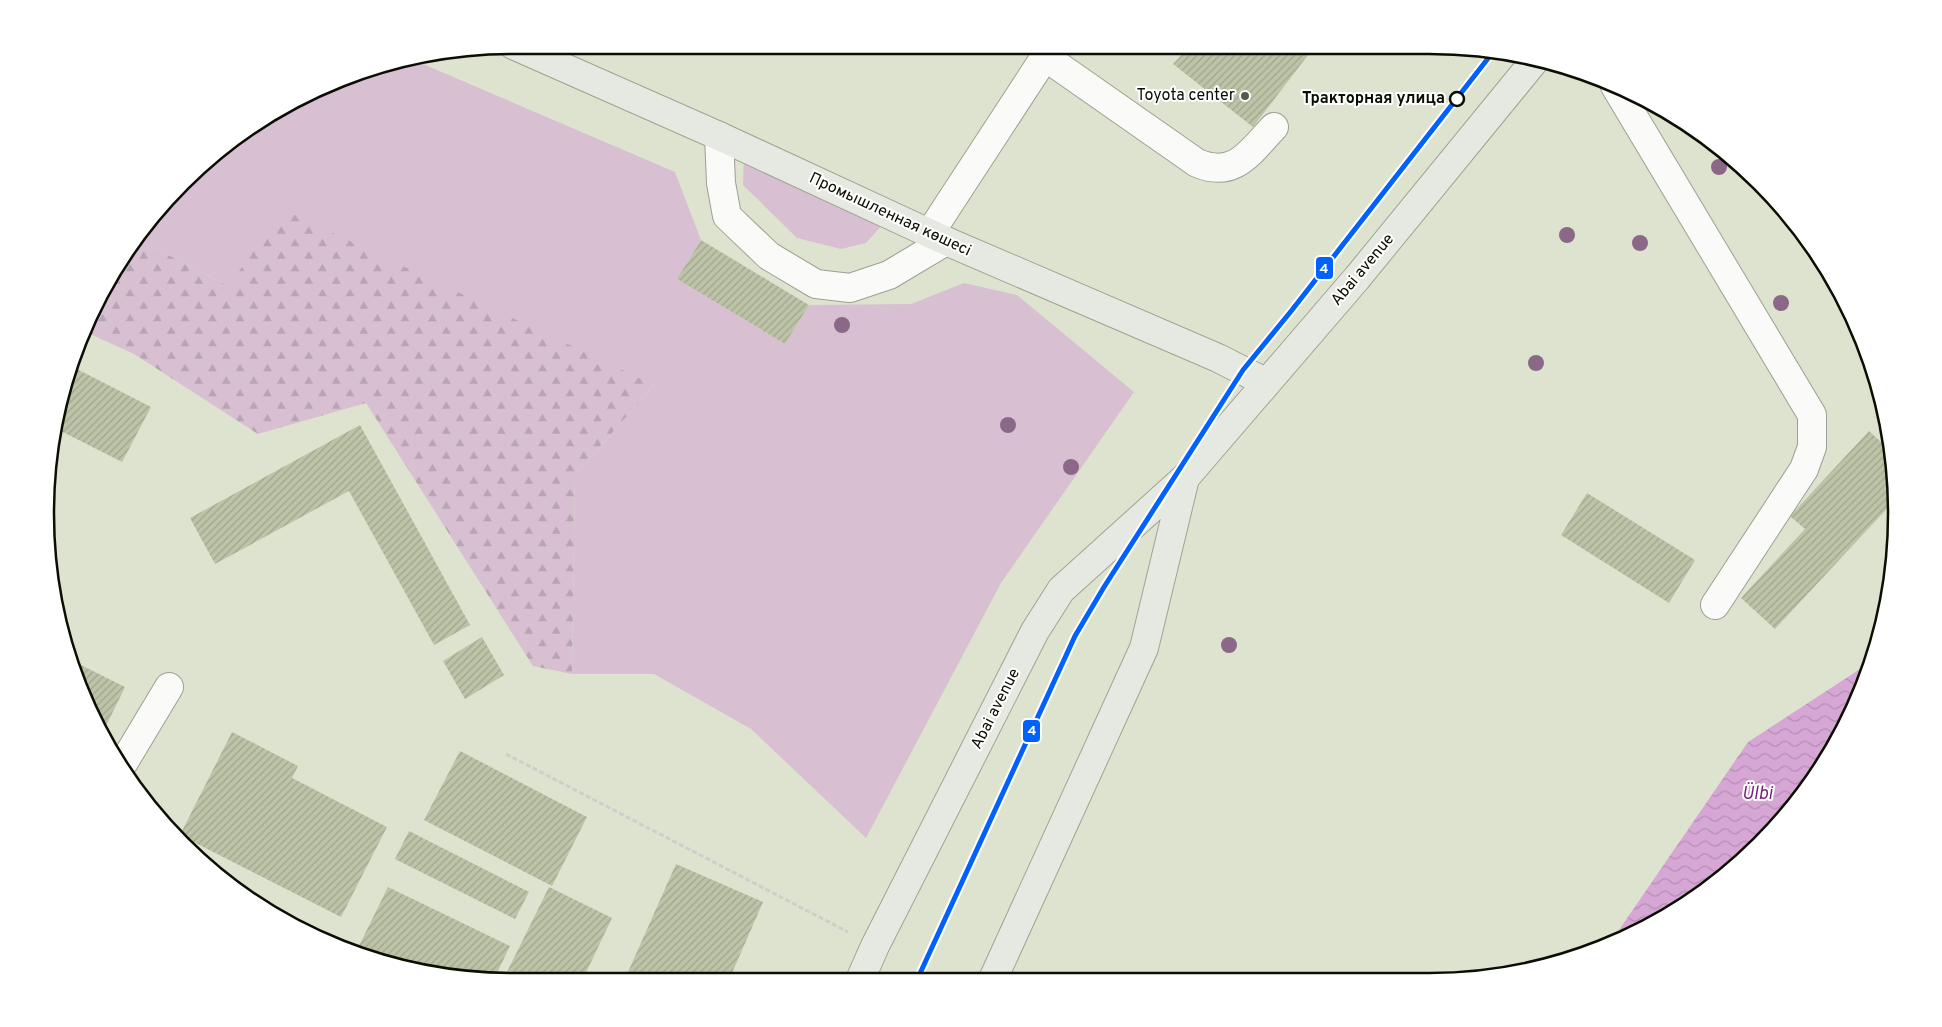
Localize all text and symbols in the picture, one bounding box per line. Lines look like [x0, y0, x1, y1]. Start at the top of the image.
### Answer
place label: Toyota center [1137, 86, 1235, 106]
place label: Тракторная улица [1302, 89, 1445, 109]
marker: Toyota center [1239, 90, 1251, 102]
marker: Тракторная улица [1449, 91, 1465, 107]
street label: Промышленная көшесі [806, 169, 974, 261]
street label: Abai avenue [1327, 230, 1399, 310]
line badge: 4 [1315, 256, 1334, 280]
text: 4 [1320, 261, 1329, 278]
street label: Abai avenue [967, 665, 1025, 753]
line badge: 4 [1022, 719, 1041, 743]
text: 4 [1028, 723, 1037, 740]
water label: Ülbi [1742, 781, 1774, 806]

